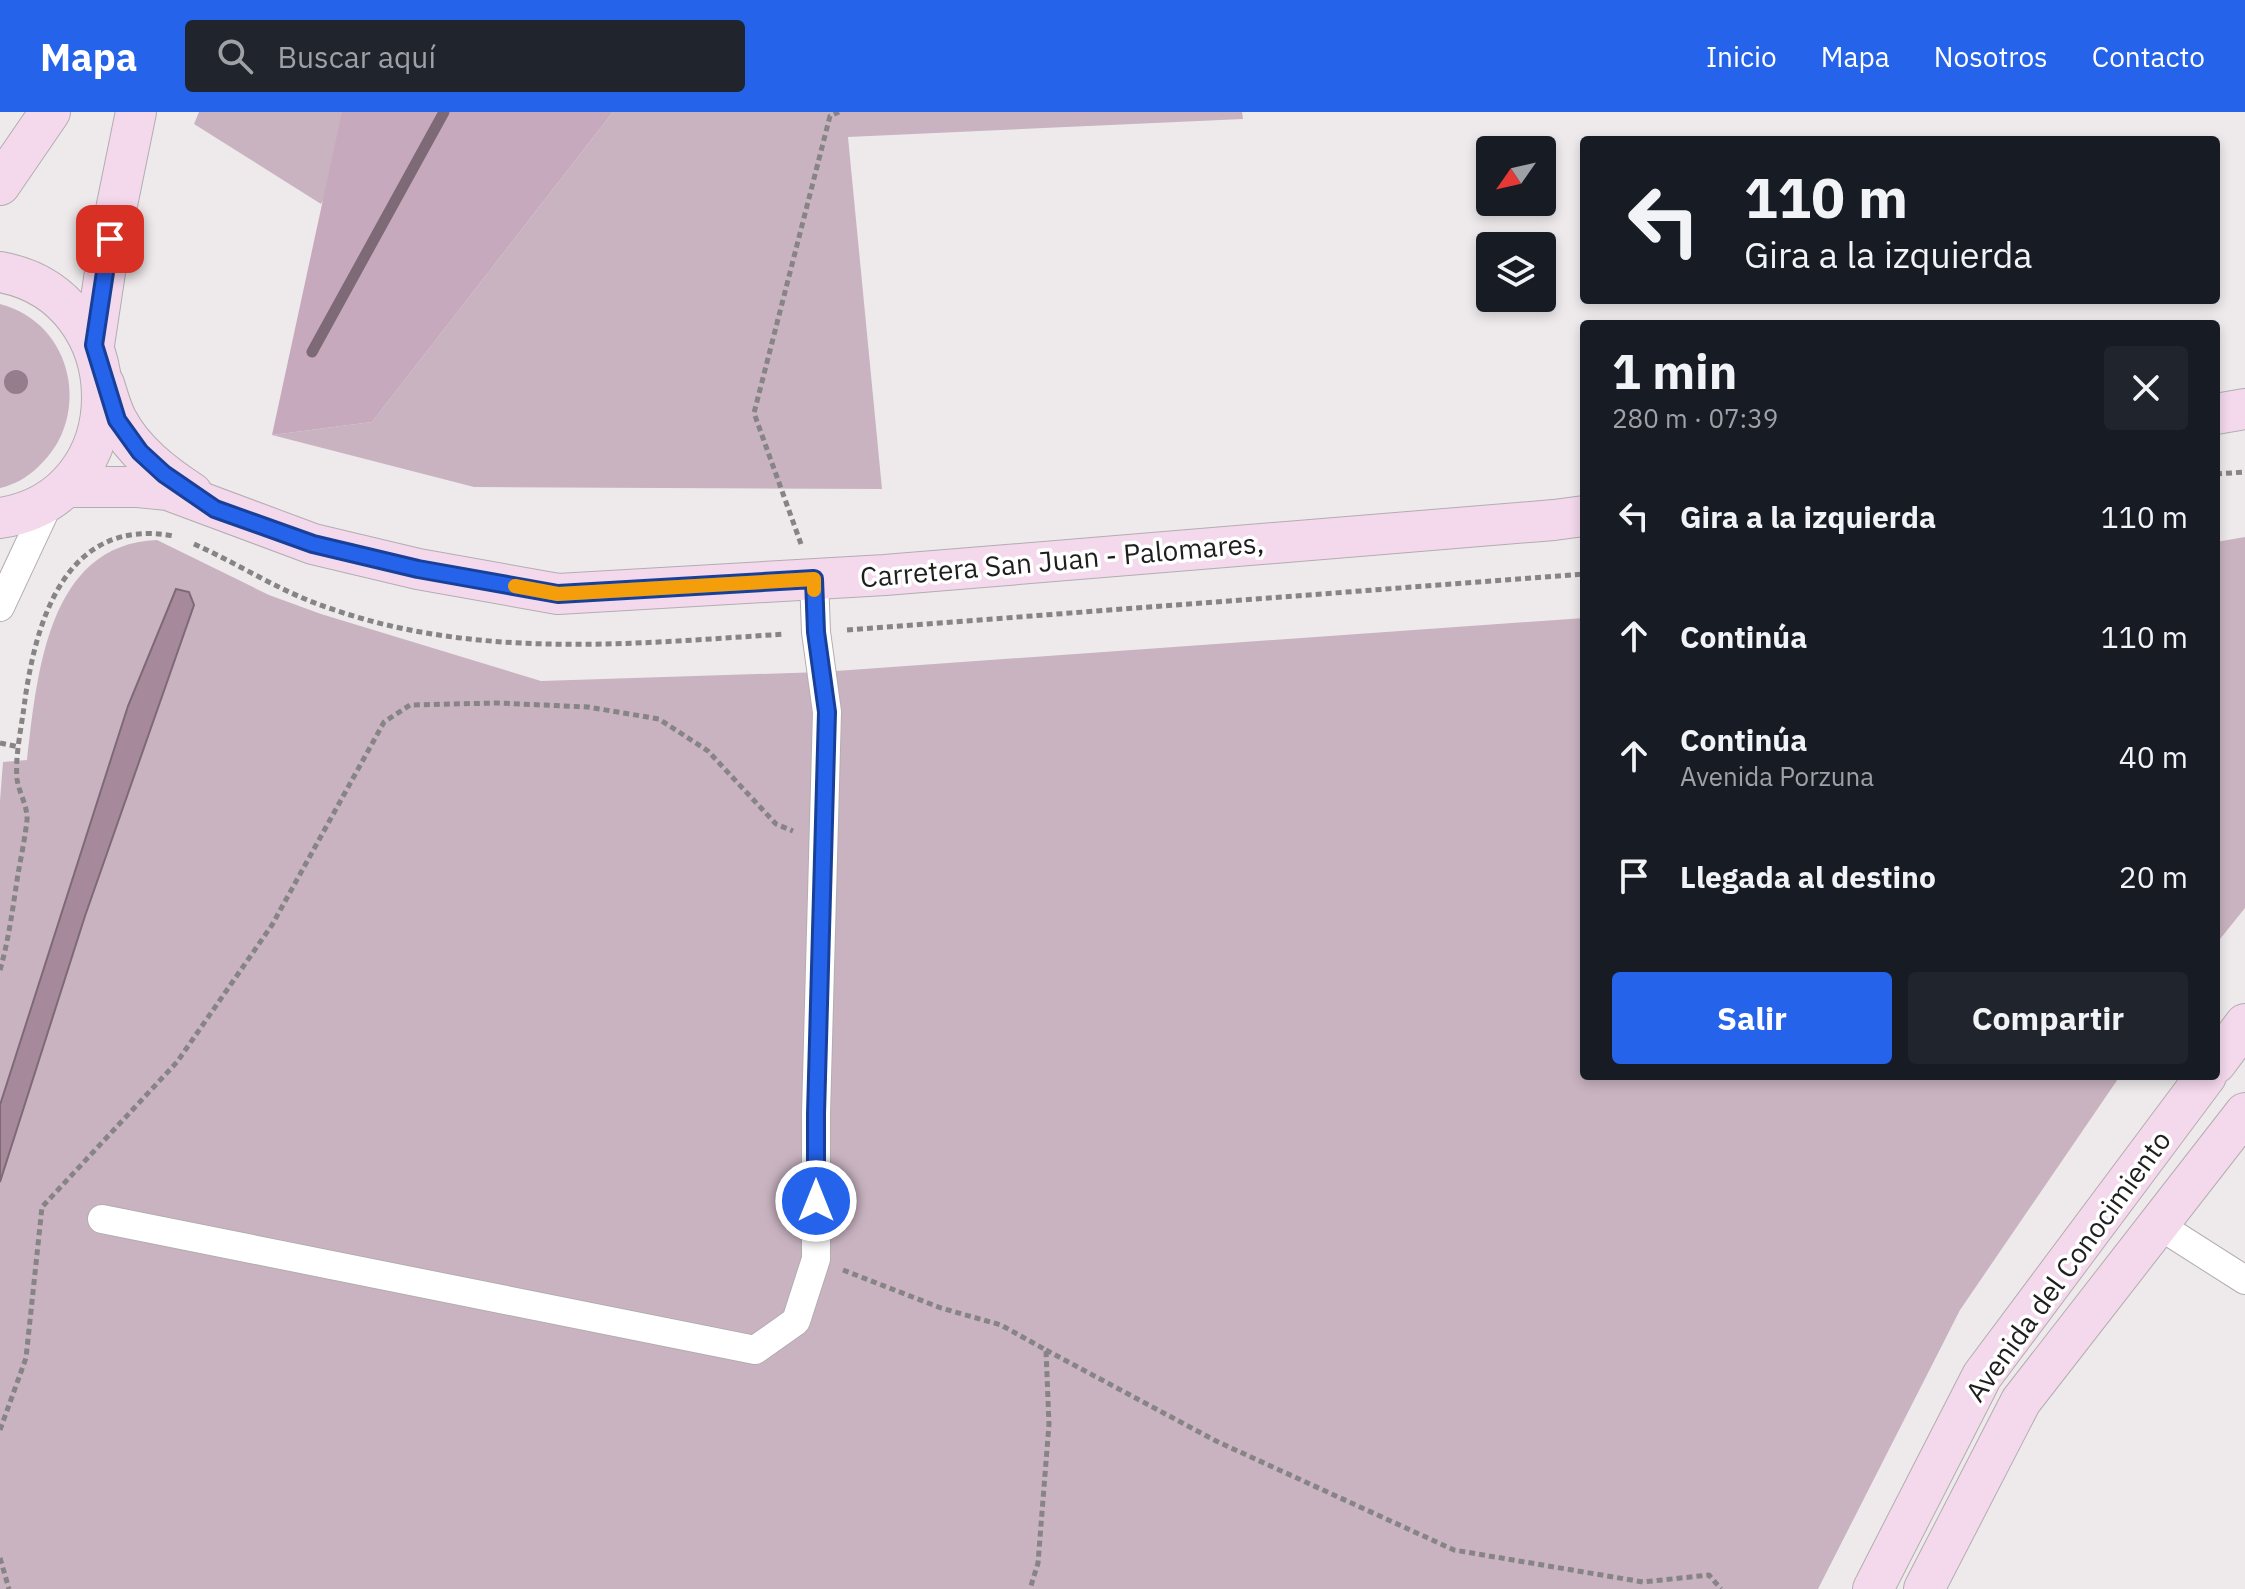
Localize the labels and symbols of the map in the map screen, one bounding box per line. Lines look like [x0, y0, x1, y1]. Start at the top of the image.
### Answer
north arrow [1476, 136, 1556, 216]
pin [76, 205, 144, 273]
street label: Carretera San Juan - Palomares, [859, 523, 1265, 596]
street label: Avenida del Conocimiento [1957, 1123, 2179, 1409]
position arrow [774, 1159, 858, 1243]

